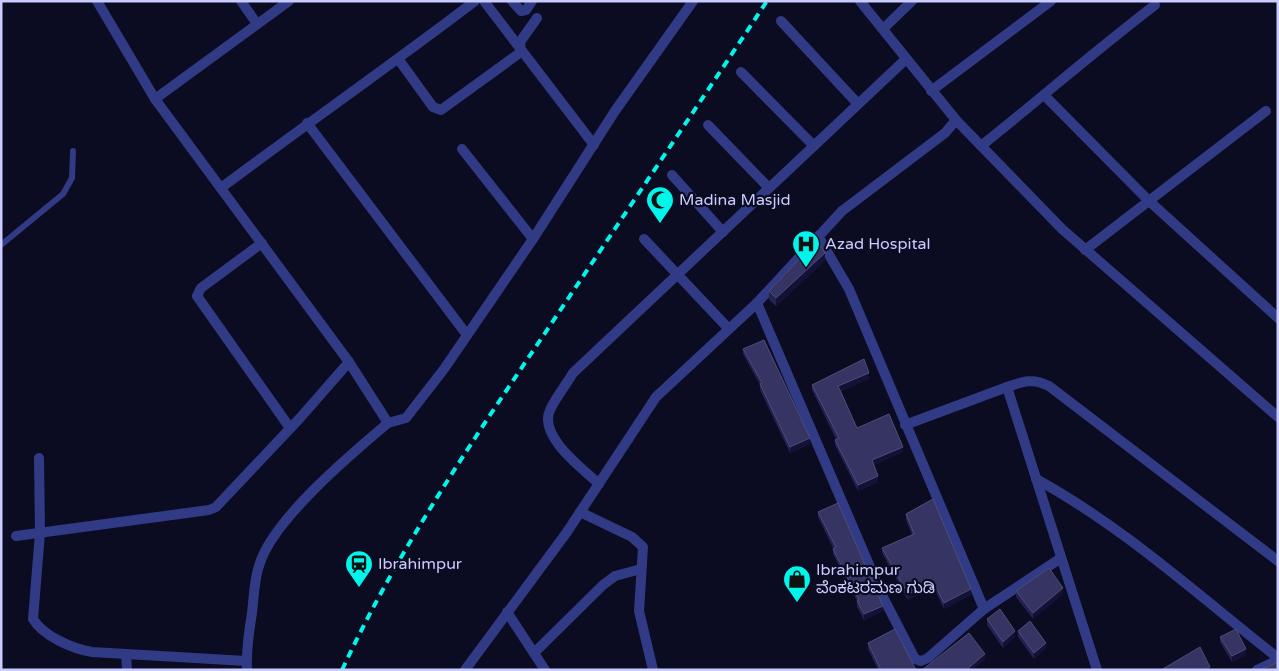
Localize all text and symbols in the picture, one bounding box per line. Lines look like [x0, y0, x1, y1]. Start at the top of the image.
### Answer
mosque icon: Madina Masjid [645, 185, 675, 224]
place label: Madina Masjid [679, 190, 791, 210]
hospital icon: Azad Hospital [791, 229, 821, 268]
place label: Azad Hospital [825, 234, 931, 254]
station icon: Ibrahimpur [344, 549, 374, 588]
place label: Ibrahimpur [378, 554, 463, 574]
place label: Ibrahimpur ವೆಂಕಟರಮಣ ಗುಡಿ [816, 560, 935, 598]
shop icon: Ibrahimpur ವೆಂಕಟರಮಣ ಗುಡಿ [782, 564, 812, 603]

